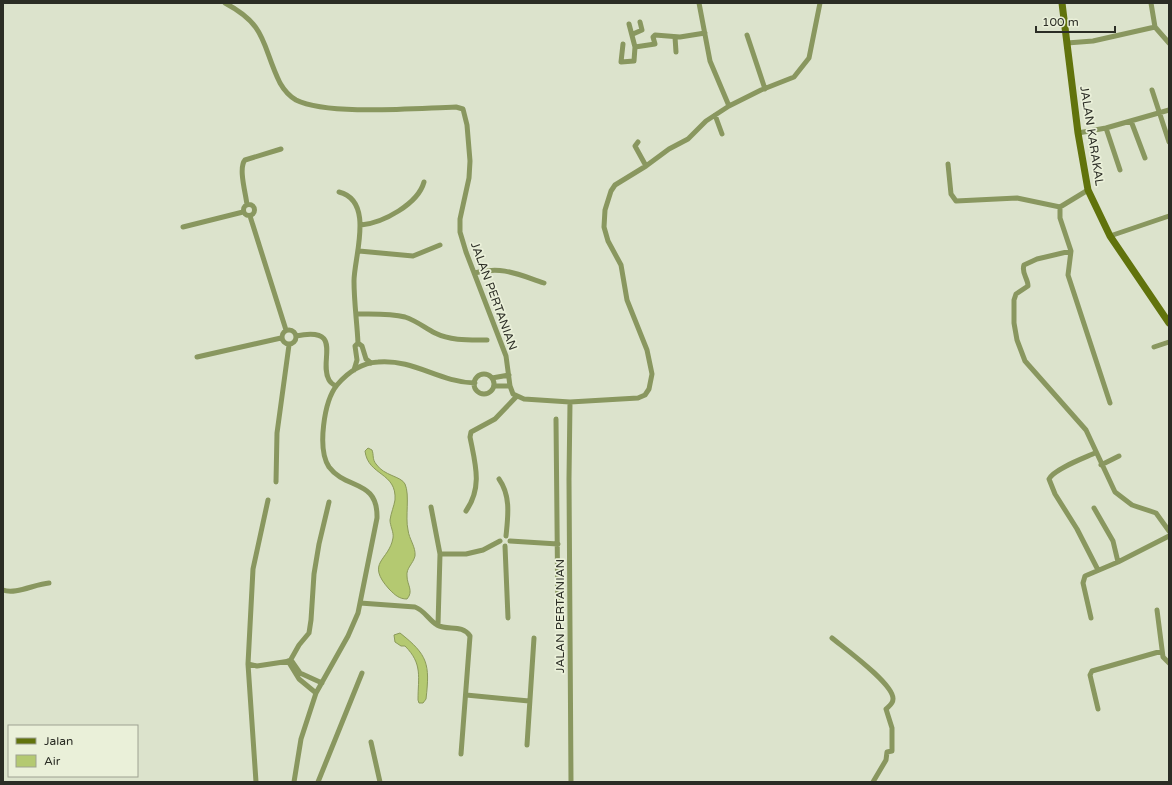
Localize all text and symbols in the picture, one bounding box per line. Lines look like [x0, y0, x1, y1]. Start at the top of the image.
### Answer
scale bar [1036, 8, 1115, 34]
text: 100 m [1042, 15, 1079, 29]
street label: JALAN KARAKAL [1077, 85, 1107, 187]
street label: JALAN PERTANIAN [468, 240, 520, 352]
street label: JALAN PERTANIAN [553, 559, 567, 673]
legend [8, 725, 138, 777]
text: Jalan [44, 734, 73, 748]
text: Air [44, 754, 61, 768]

